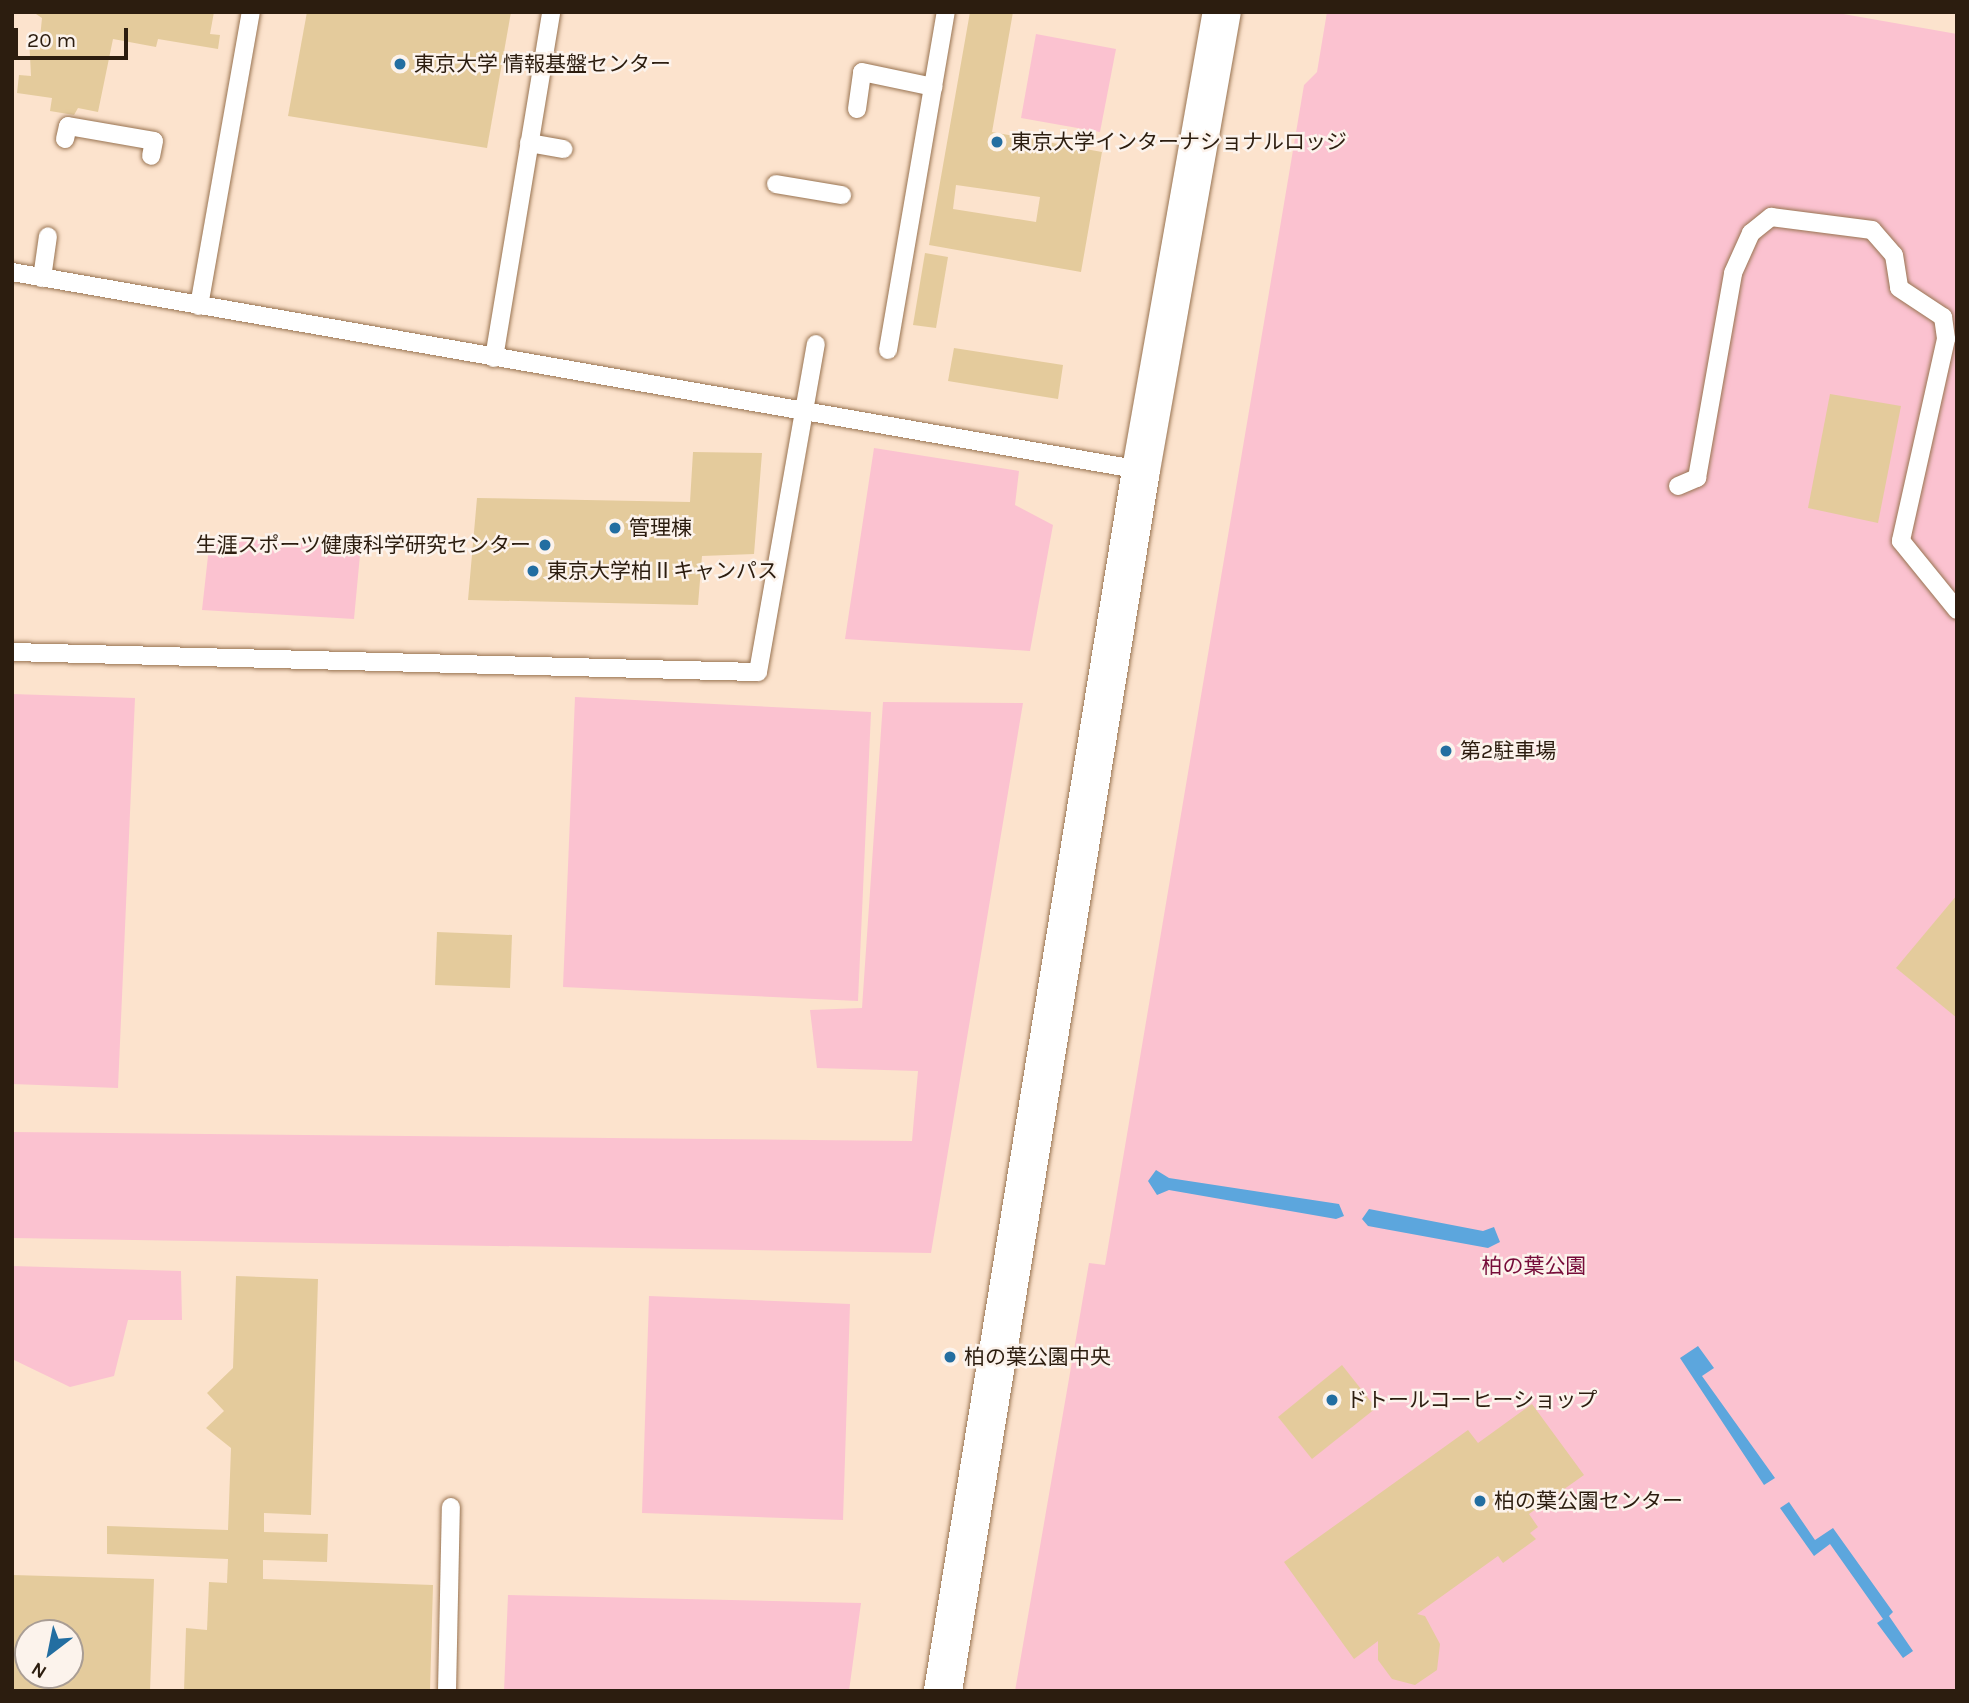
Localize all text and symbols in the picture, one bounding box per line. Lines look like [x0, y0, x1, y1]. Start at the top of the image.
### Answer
scale bar [18, 14, 131, 58]
text: 20 m [27, 28, 76, 52]
place label: 東京大学 情報基盤センター [414, 51, 671, 77]
marker: 東京大学 情報基盤センター [392, 56, 408, 72]
place label: 東京大学インターナショナルロッジ [1011, 129, 1347, 155]
marker: 東京大学インターナショナルロッジ [989, 134, 1005, 150]
place label: 管理棟 [629, 515, 692, 541]
marker: 管理棟 [607, 520, 623, 536]
place label: 生涯スポーツ健康科学研究センター [195, 532, 531, 558]
marker: 生涯スポーツ健康科学研究センター [537, 537, 553, 553]
place label: 東京大学柏Ⅱキャンパス [547, 558, 778, 584]
marker: 東京大学柏Ⅱキャンパス [525, 563, 541, 579]
place label: 第2駐車場 [1460, 738, 1556, 764]
marker: 第2駐車場 [1438, 743, 1454, 759]
park label: 柏の葉公園 [1482, 1253, 1586, 1279]
place label: 柏の葉公園中央 [964, 1344, 1111, 1370]
marker: 柏の葉公園中央 [942, 1349, 958, 1365]
place label: ドトールコーヒーショップ [1346, 1387, 1598, 1413]
marker: ドトールコーヒーショップ [1324, 1392, 1340, 1408]
place label: 柏の葉公園センター [1494, 1488, 1683, 1514]
marker: 柏の葉公園センター [1472, 1493, 1488, 1509]
north arrow [14, 1619, 84, 1689]
text: N [27, 1657, 51, 1683]

